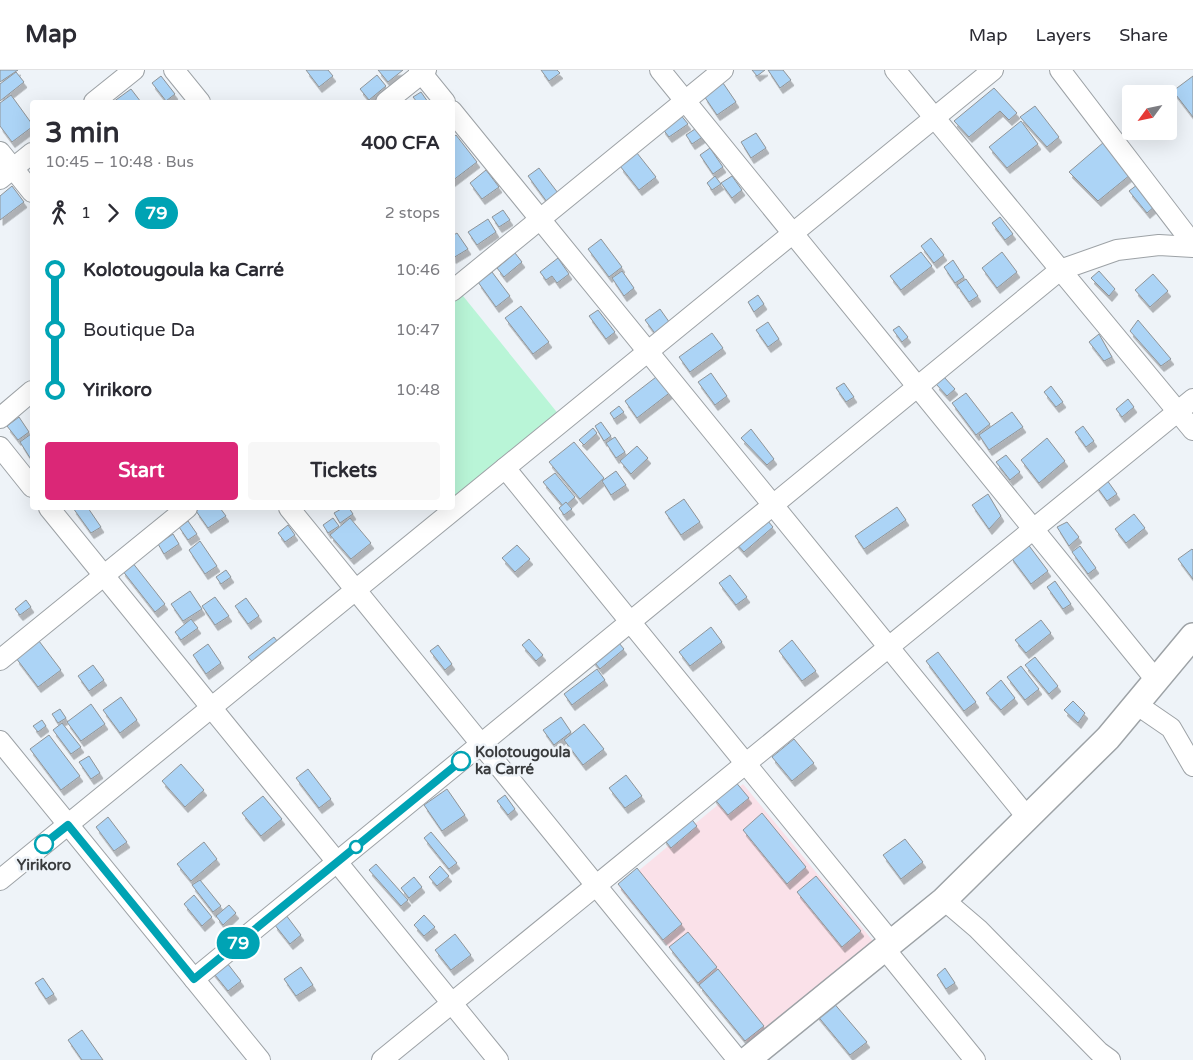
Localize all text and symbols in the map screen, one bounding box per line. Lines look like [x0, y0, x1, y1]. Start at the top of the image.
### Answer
text: Map [25, 20, 77, 49]
text: Map [969, 24, 1008, 46]
text: Layers [1036, 24, 1091, 46]
text: Share [1119, 24, 1168, 46]
north arrow [1122, 85, 1178, 140]
map controls [1122, 85, 1177, 140]
text: 3 min [45, 116, 120, 150]
text: 400 CFA [361, 132, 440, 154]
text: 10:45 – 10:48 · Bus [45, 152, 194, 172]
icon: walk [45, 199, 73, 227]
icon: forward [99, 199, 127, 227]
text: 79 [145, 202, 168, 224]
text: 1 [81, 203, 91, 223]
text: 2 stops [385, 203, 440, 223]
text: Kolotougoula ka Carré [83, 259, 284, 281]
text: 10:46 [396, 260, 440, 280]
text: Boutique Da [83, 319, 195, 341]
text: 10:47 [396, 320, 440, 340]
text: Yirikoro [83, 379, 152, 401]
text: 10:48 [396, 380, 440, 400]
button: Start [45, 442, 238, 500]
button: Tickets [248, 442, 440, 500]
place label: Kolotougoula ka Carré [475, 743, 571, 778]
marker: Kolotougoula ka Carré [451, 751, 471, 771]
marker: Yirikoro [34, 834, 54, 854]
unlabelled marker [349, 840, 363, 854]
place label: Yirikoro [17, 856, 71, 874]
line badge: 79 [216, 927, 260, 959]
text: 79 [227, 932, 249, 954]

